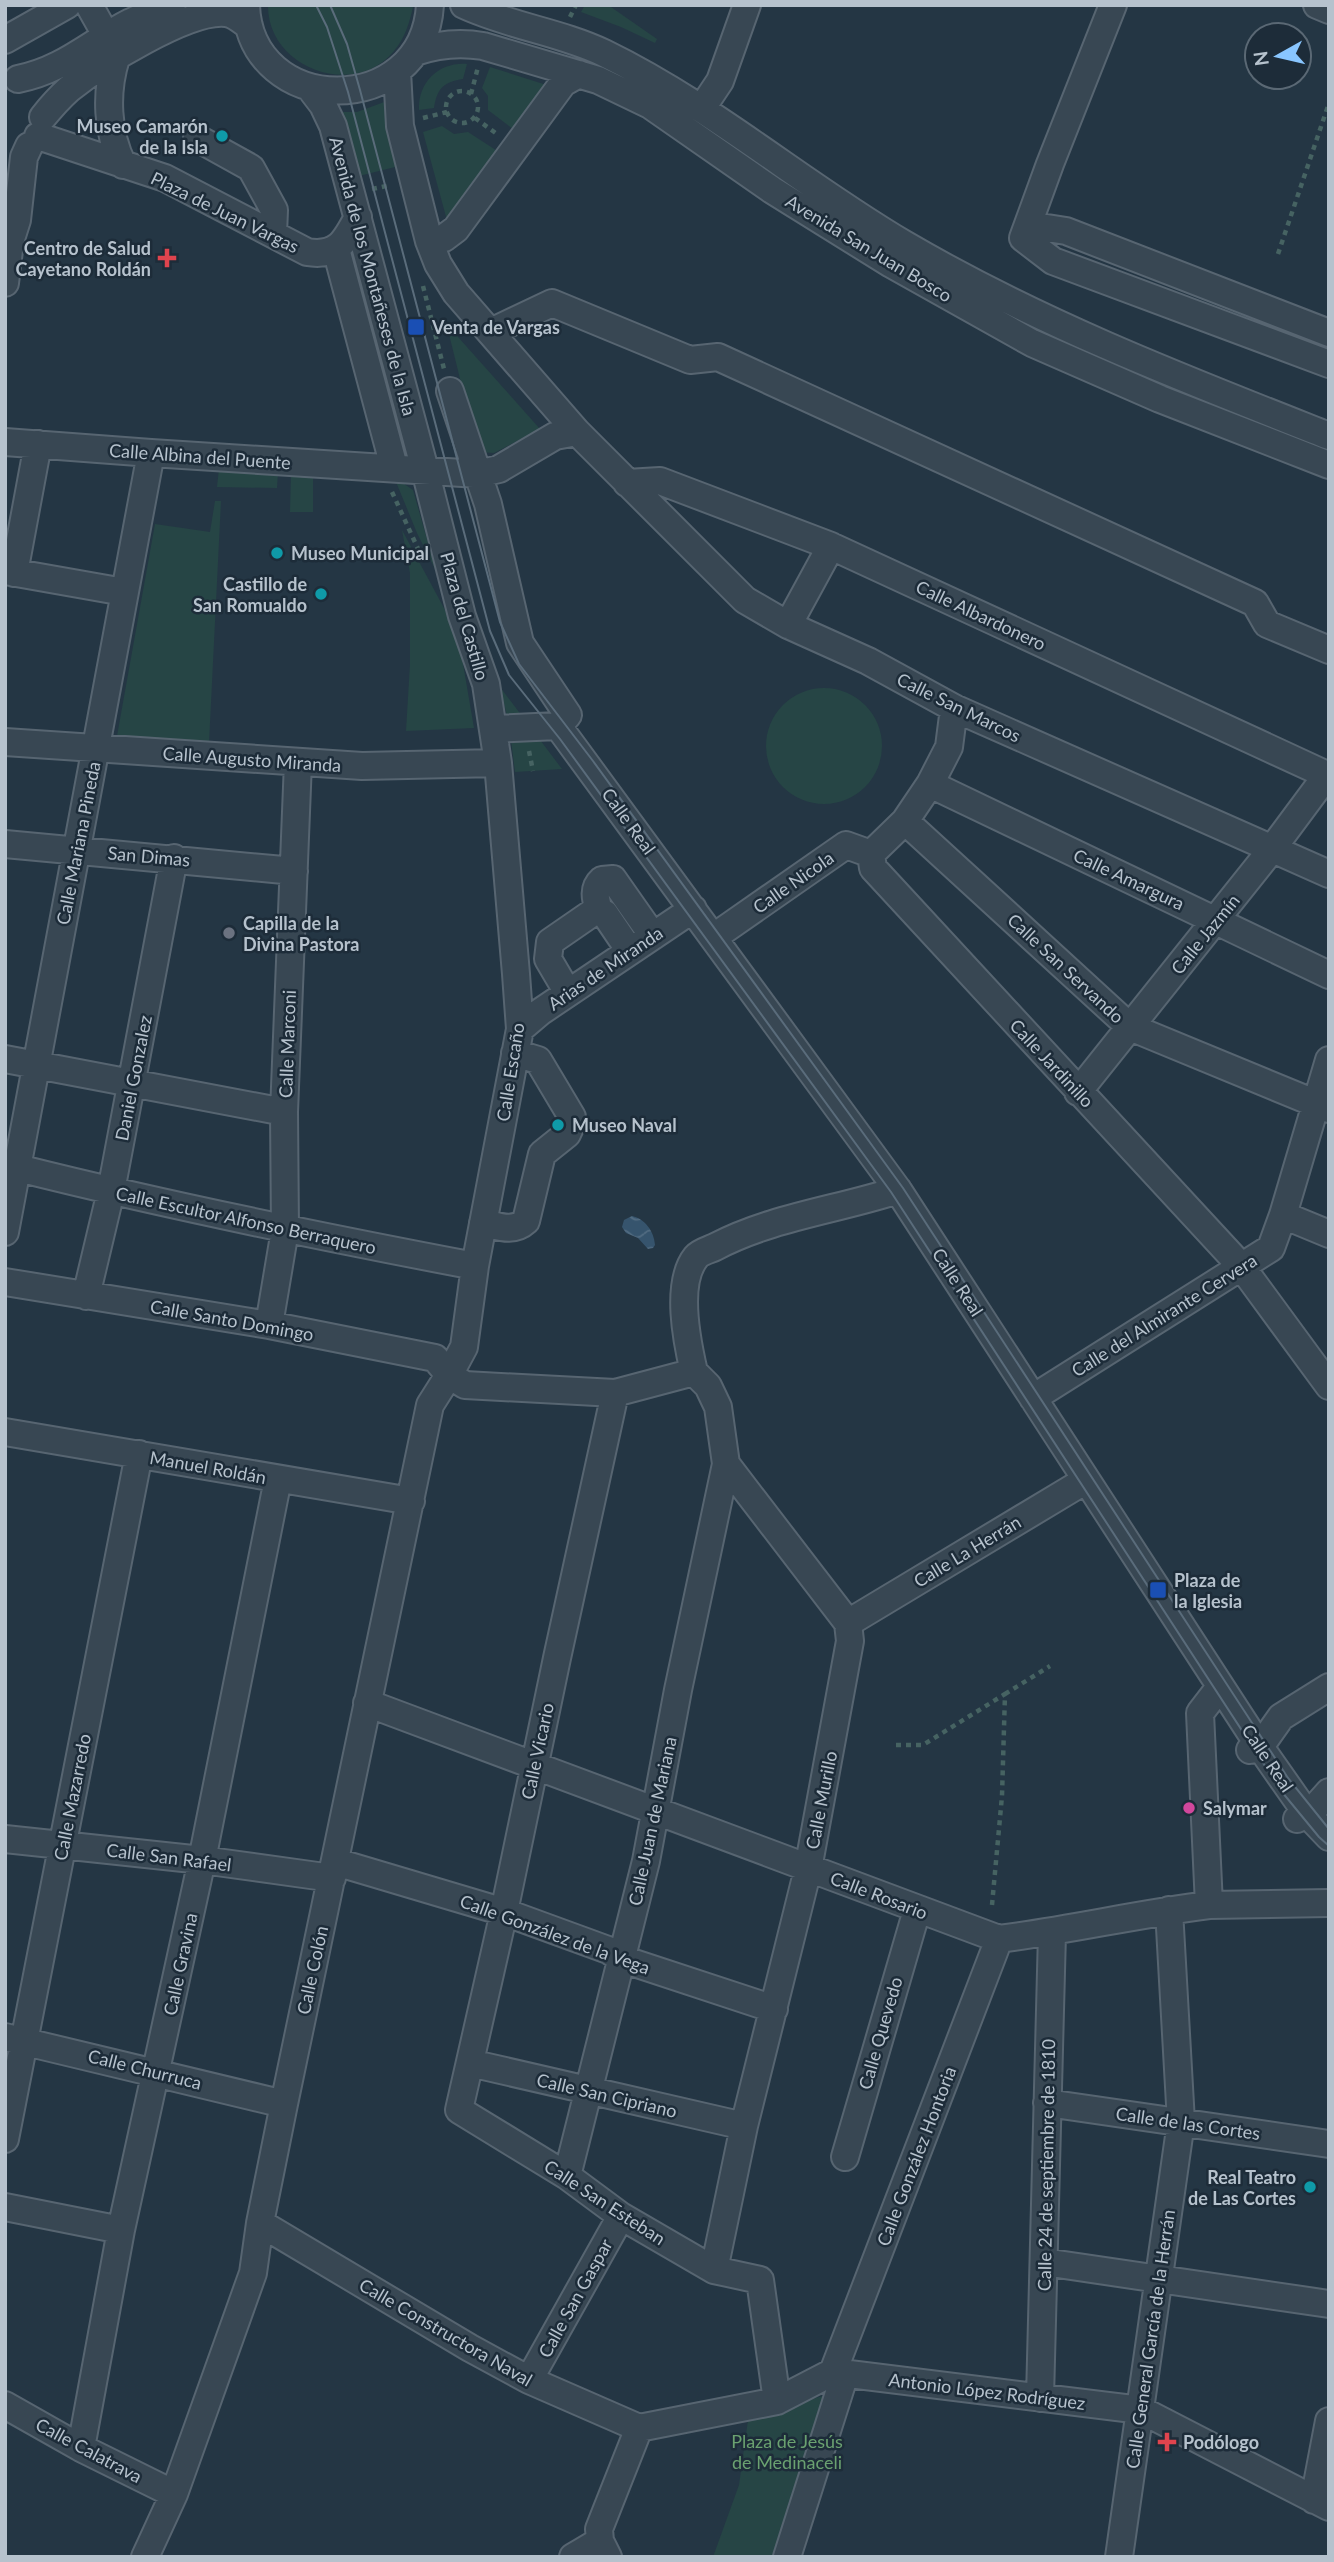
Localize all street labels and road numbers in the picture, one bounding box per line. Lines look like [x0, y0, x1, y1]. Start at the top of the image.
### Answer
street label: Avenida de los Montañeses de la Isla [325, 134, 421, 418]
street label: Plaza de Juan Vargas [147, 167, 303, 257]
street label: Avenida San Juan Bosco [782, 190, 956, 306]
street label: Calle Albina del Puente [108, 439, 292, 473]
street label: Plaza del Castillo [436, 549, 494, 683]
street label: Calle Albardonero [913, 575, 1049, 655]
street label: Calle San Marcos [894, 668, 1025, 747]
street label: Calle Augusto Miranda [162, 742, 342, 776]
street label: Calle Mariana Pineda [51, 759, 105, 927]
street label: Calle Real [597, 783, 661, 859]
street label: San Dimas [107, 841, 191, 871]
street label: Calle Amargura [1070, 844, 1188, 914]
street label: Calle Nicola [748, 846, 838, 918]
street label: Calle Jazmín [1166, 890, 1244, 978]
street label: Calle San Servando [1003, 908, 1129, 1028]
street label: Arias de Miranda [543, 921, 667, 1015]
street label: Calle Marconi [274, 990, 300, 1098]
street label: Daniel Gonzalez [110, 1013, 156, 1143]
street label: Calle Jardinillo [1005, 1014, 1099, 1112]
street label: Calle Escaño [491, 1021, 529, 1123]
street label: Calle Escultor Alfonso Berraquero [114, 1182, 378, 1258]
street label: Calle Real [928, 1244, 988, 1320]
street label: Calle del Almirante Cervera [1067, 1249, 1261, 1381]
street label: Calle Santo Domingo [149, 1295, 315, 1345]
street label: Manuel Roldán [148, 1446, 268, 1488]
street label: Calle La Herrán [909, 1510, 1025, 1592]
street label: Calle Vicario [516, 1701, 558, 1801]
street label: Calle Real [1237, 1720, 1299, 1796]
street label: Calle Mazarredo [49, 1732, 95, 1862]
street label: Calle Juan de Mariana [623, 1734, 681, 1908]
street label: Calle Murillo [801, 1749, 841, 1851]
street label: Calle San Rafael [105, 1838, 233, 1876]
street label: Calle Rosario [827, 1866, 931, 1924]
street label: Calle González de la Vega [457, 1889, 653, 1979]
street label: Calle Gravina [158, 1911, 202, 2017]
street label: Calle Colón [292, 1924, 332, 2016]
street label: Calle Quevedo [853, 1974, 907, 2092]
street label: Calle 24 de septiembre de 1810 [1033, 2039, 1059, 2291]
street label: Calle Churruca [86, 2044, 204, 2094]
street label: Calle González Hontoria [872, 2063, 960, 2249]
street label: Calle San Cipriano [535, 2068, 679, 2122]
street label: Calle de las Cortes [1114, 2102, 1262, 2144]
street label: Calle San Esteban [540, 2155, 670, 2249]
street label: Calle General García de la Herrán [1121, 2208, 1179, 2470]
street label: Calle San Gaspar [533, 2234, 617, 2361]
street label: Calle Constructora Naval [356, 2273, 536, 2391]
street label: Antonio López Rodríguez [887, 2368, 1087, 2414]
street label: Calle Calatrava [32, 2413, 146, 2487]

